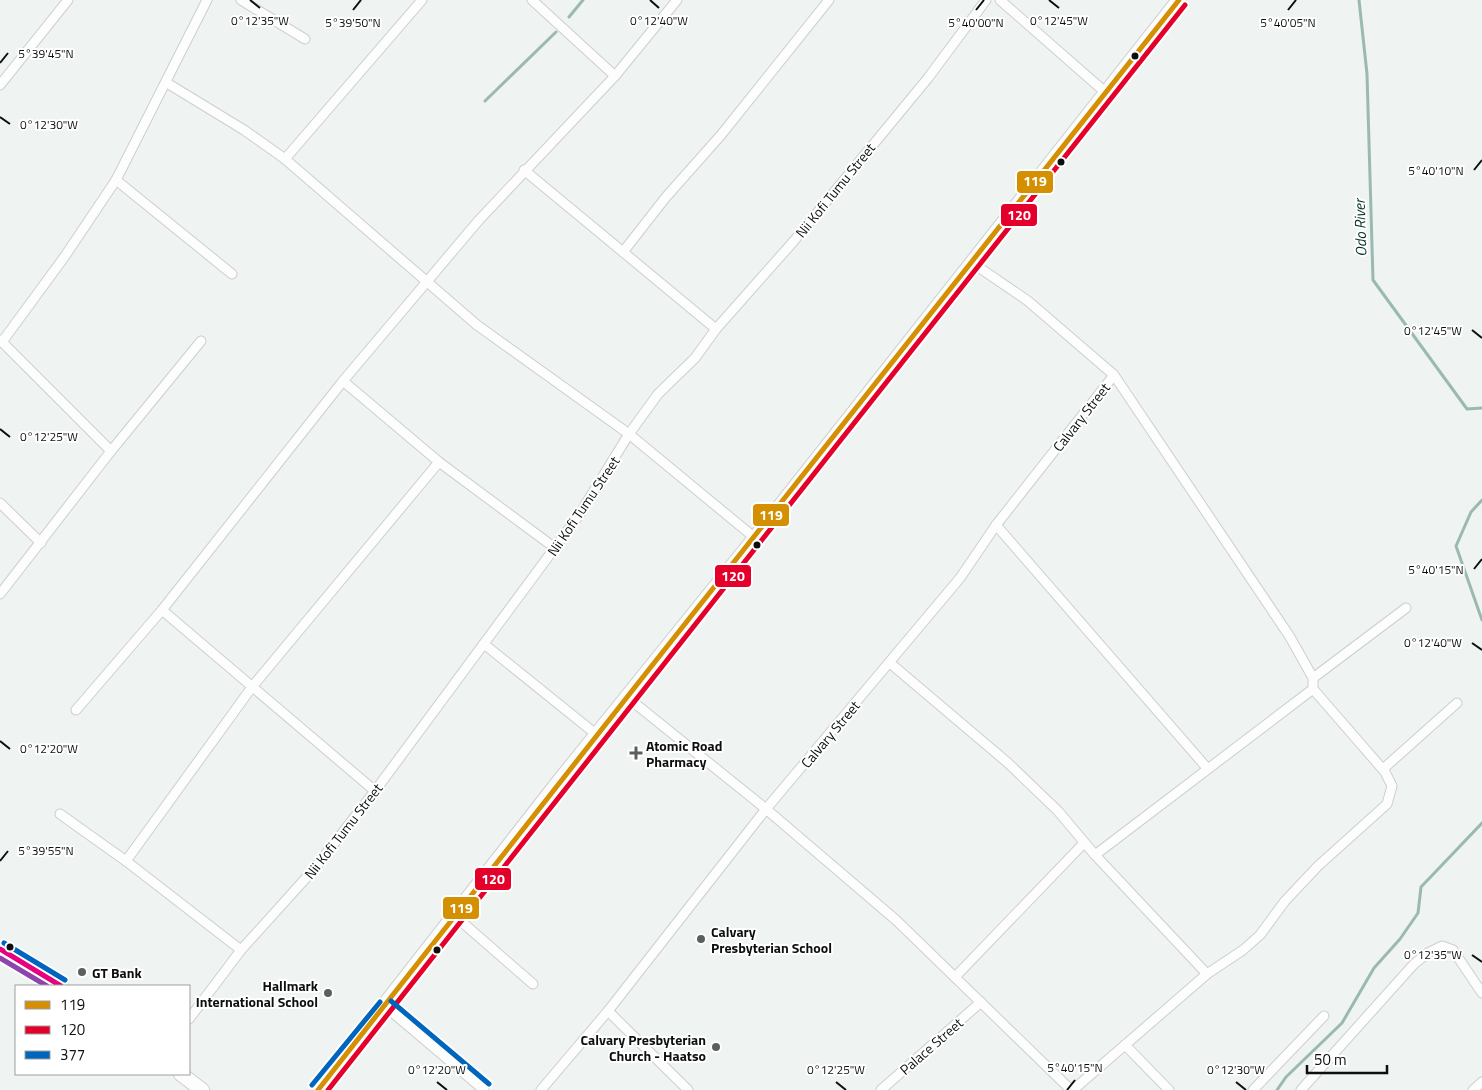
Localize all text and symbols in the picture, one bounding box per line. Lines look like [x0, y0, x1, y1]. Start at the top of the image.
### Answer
text: 0°12'35"W [231, 11, 289, 30]
text: 0°12'40"W [630, 11, 688, 30]
text: 0°12'45"W [1030, 11, 1088, 30]
text: 5°39'50"N [325, 13, 381, 32]
text: 5°40'00"N [948, 13, 1004, 32]
text: 5°40'05"N [1260, 13, 1316, 32]
text: 5°39'45"N [18, 44, 74, 63]
unlabelled marker [1130, 51, 1140, 61]
text: 0°12'30"W [20, 115, 78, 134]
street label: Nii Kofi Tumu Street [790, 138, 880, 242]
unlabelled marker [1056, 157, 1066, 167]
text: 5°40'10"N [1408, 161, 1464, 180]
line badge: 119 [1016, 170, 1054, 194]
text: 119 [1023, 170, 1047, 191]
water label: Odo River [1347, 197, 1372, 257]
line badge: 120 [1000, 203, 1038, 227]
text: 120 [1007, 204, 1031, 225]
text: 0°12'45"W [1404, 321, 1462, 340]
street label: Calvary Street [1047, 378, 1115, 456]
text: 0°12'25"W [20, 427, 78, 446]
street label: Nii Kofi Tumu Street [542, 452, 624, 560]
line badge: 119 [752, 503, 790, 527]
text: 119 [759, 504, 783, 525]
unlabelled marker [752, 540, 762, 550]
text: 5°40'15"N [1408, 560, 1464, 579]
line badge: 120 [714, 564, 752, 588]
text: 120 [721, 565, 745, 586]
text: 0°12'40"W [1404, 633, 1462, 652]
street label: Calvary Street [796, 696, 865, 772]
place label: Atomic Road Pharmacy [646, 735, 722, 772]
text: 0°12'20"W [20, 739, 78, 758]
marker: Atomic Road Pharmacy [630, 747, 642, 759]
street label: Nii Kofi Tumu Street [299, 779, 387, 883]
text: 5°39'55"N [18, 841, 74, 860]
line badge: 120 [474, 867, 512, 891]
text: 120 [481, 868, 505, 889]
line badge: 119 [442, 896, 480, 920]
text: 119 [449, 897, 473, 918]
place label: Calvary Presbyterian School [711, 921, 832, 958]
marker: Calvary Presbyterian School [695, 933, 707, 945]
unlabelled marker [5, 942, 15, 952]
unlabelled marker [432, 945, 442, 955]
text: 0°12'35"W [1404, 945, 1462, 964]
place label: GT Bank [92, 962, 142, 983]
marker: GT Bank [76, 966, 88, 978]
place label: Hallmark International School [196, 975, 319, 1012]
legend [15, 985, 190, 1075]
marker: Hallmark International School [322, 987, 334, 999]
text: 119 [60, 993, 85, 1016]
street label: Palace Street [895, 1013, 967, 1079]
text: 120 [60, 1018, 85, 1041]
place label: Calvary Presbyterian Church - Haatso [580, 1029, 706, 1066]
marker: Calvary Presbyterian Church - Haatso [710, 1041, 722, 1053]
scale bar [1307, 1042, 1387, 1074]
text: 377 [60, 1043, 85, 1066]
text: 50 m [1314, 1048, 1347, 1071]
text: 5°40'15"N [1047, 1058, 1103, 1077]
text: 0°12'20"W [408, 1060, 466, 1079]
text: 0°12'25"W [807, 1060, 865, 1079]
text: 0°12'30"W [1207, 1060, 1265, 1079]

